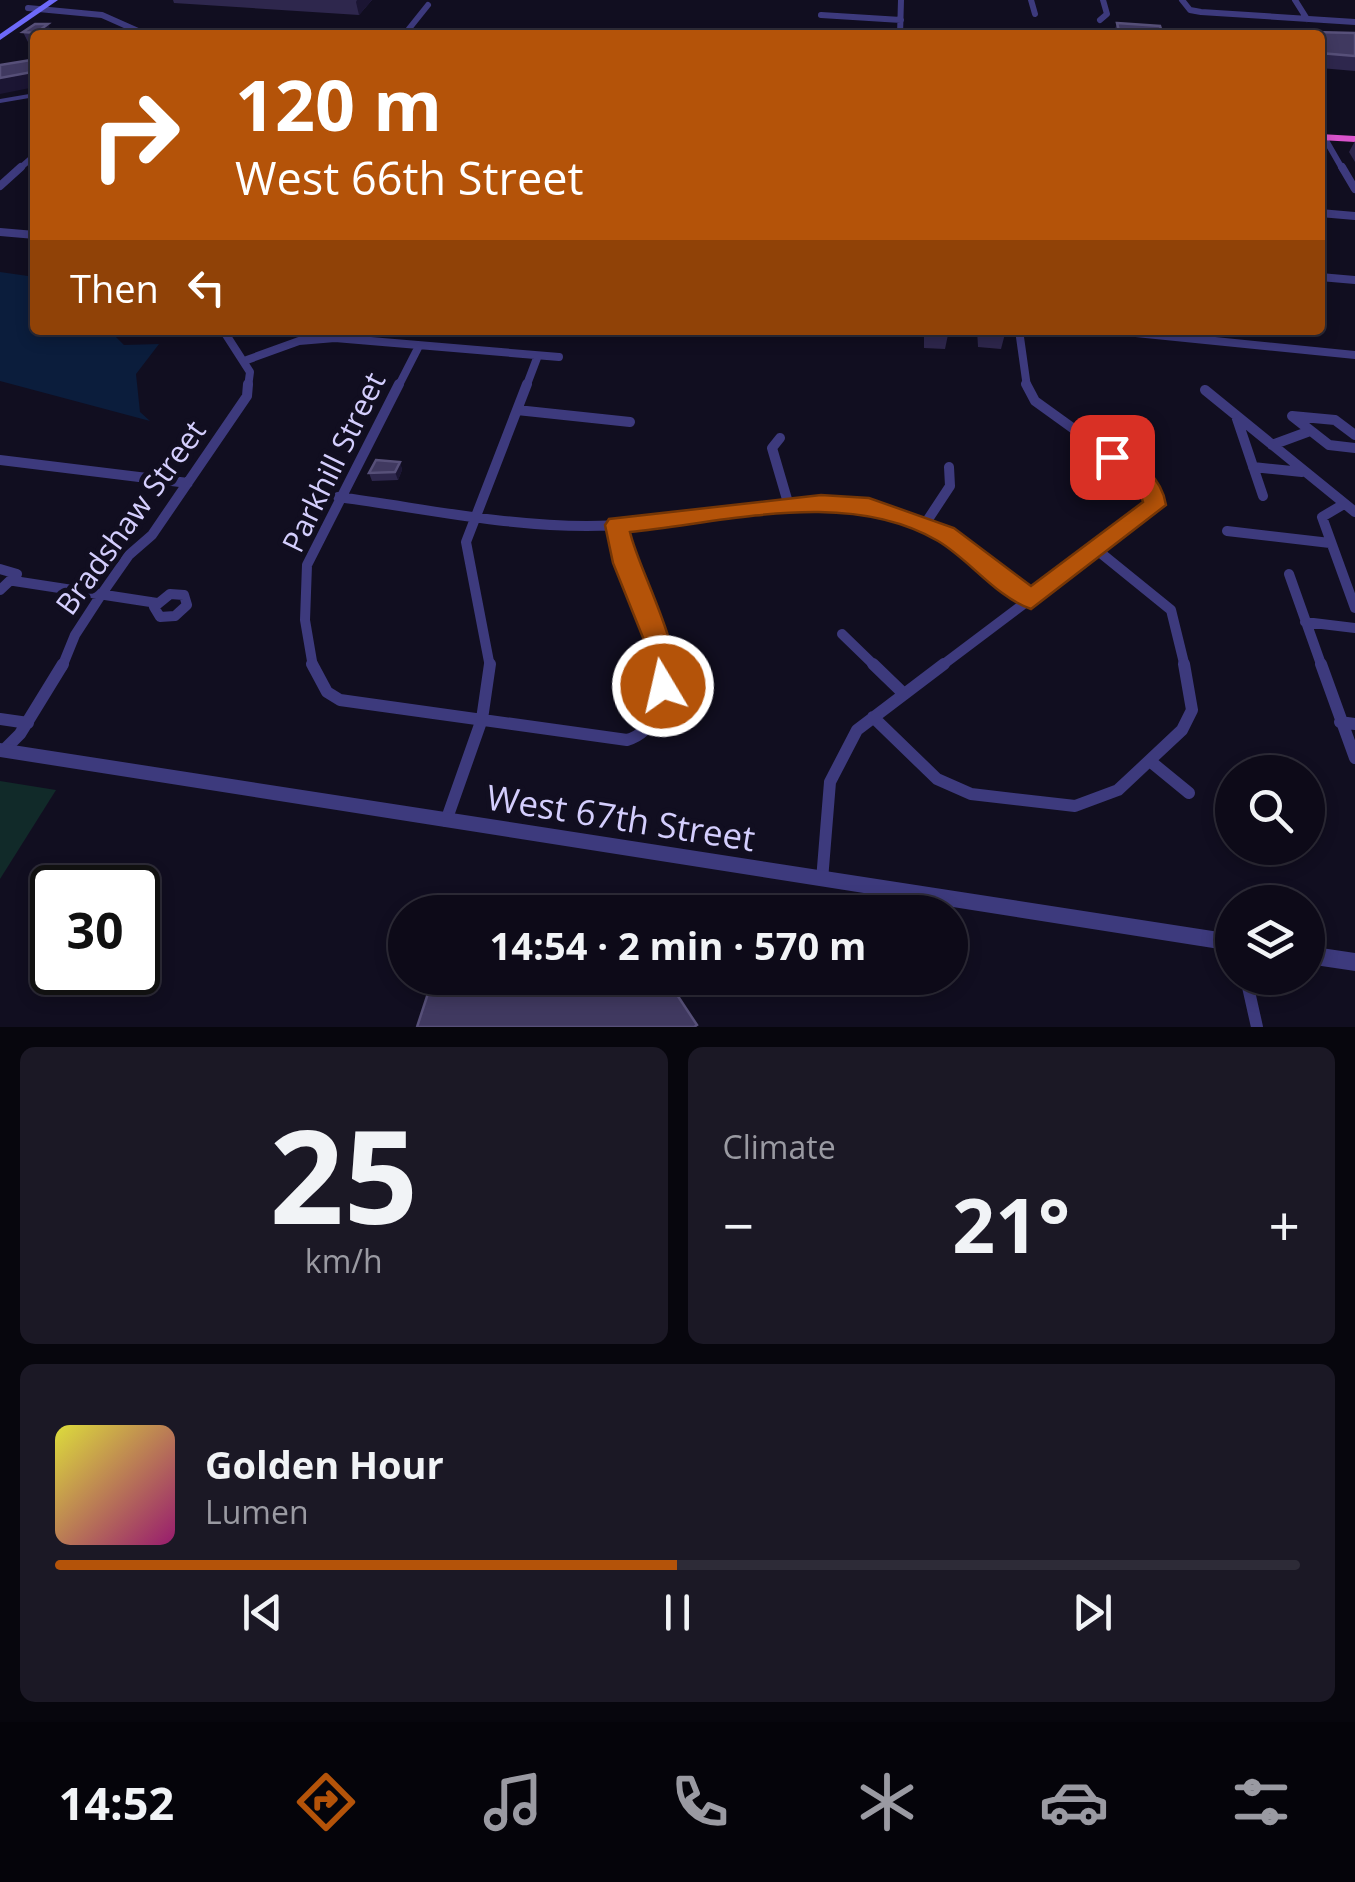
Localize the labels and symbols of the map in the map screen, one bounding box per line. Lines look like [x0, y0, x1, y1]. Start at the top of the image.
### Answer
street label: Parkhill Street [272, 365, 394, 559]
street label: Bradshaw Street [46, 412, 214, 622]
pin [1070, 415, 1155, 500]
position arrow [611, 634, 715, 738]
street label: West 67th Street [483, 773, 759, 861]
speed limit sign: 30 [30, 865, 160, 995]

